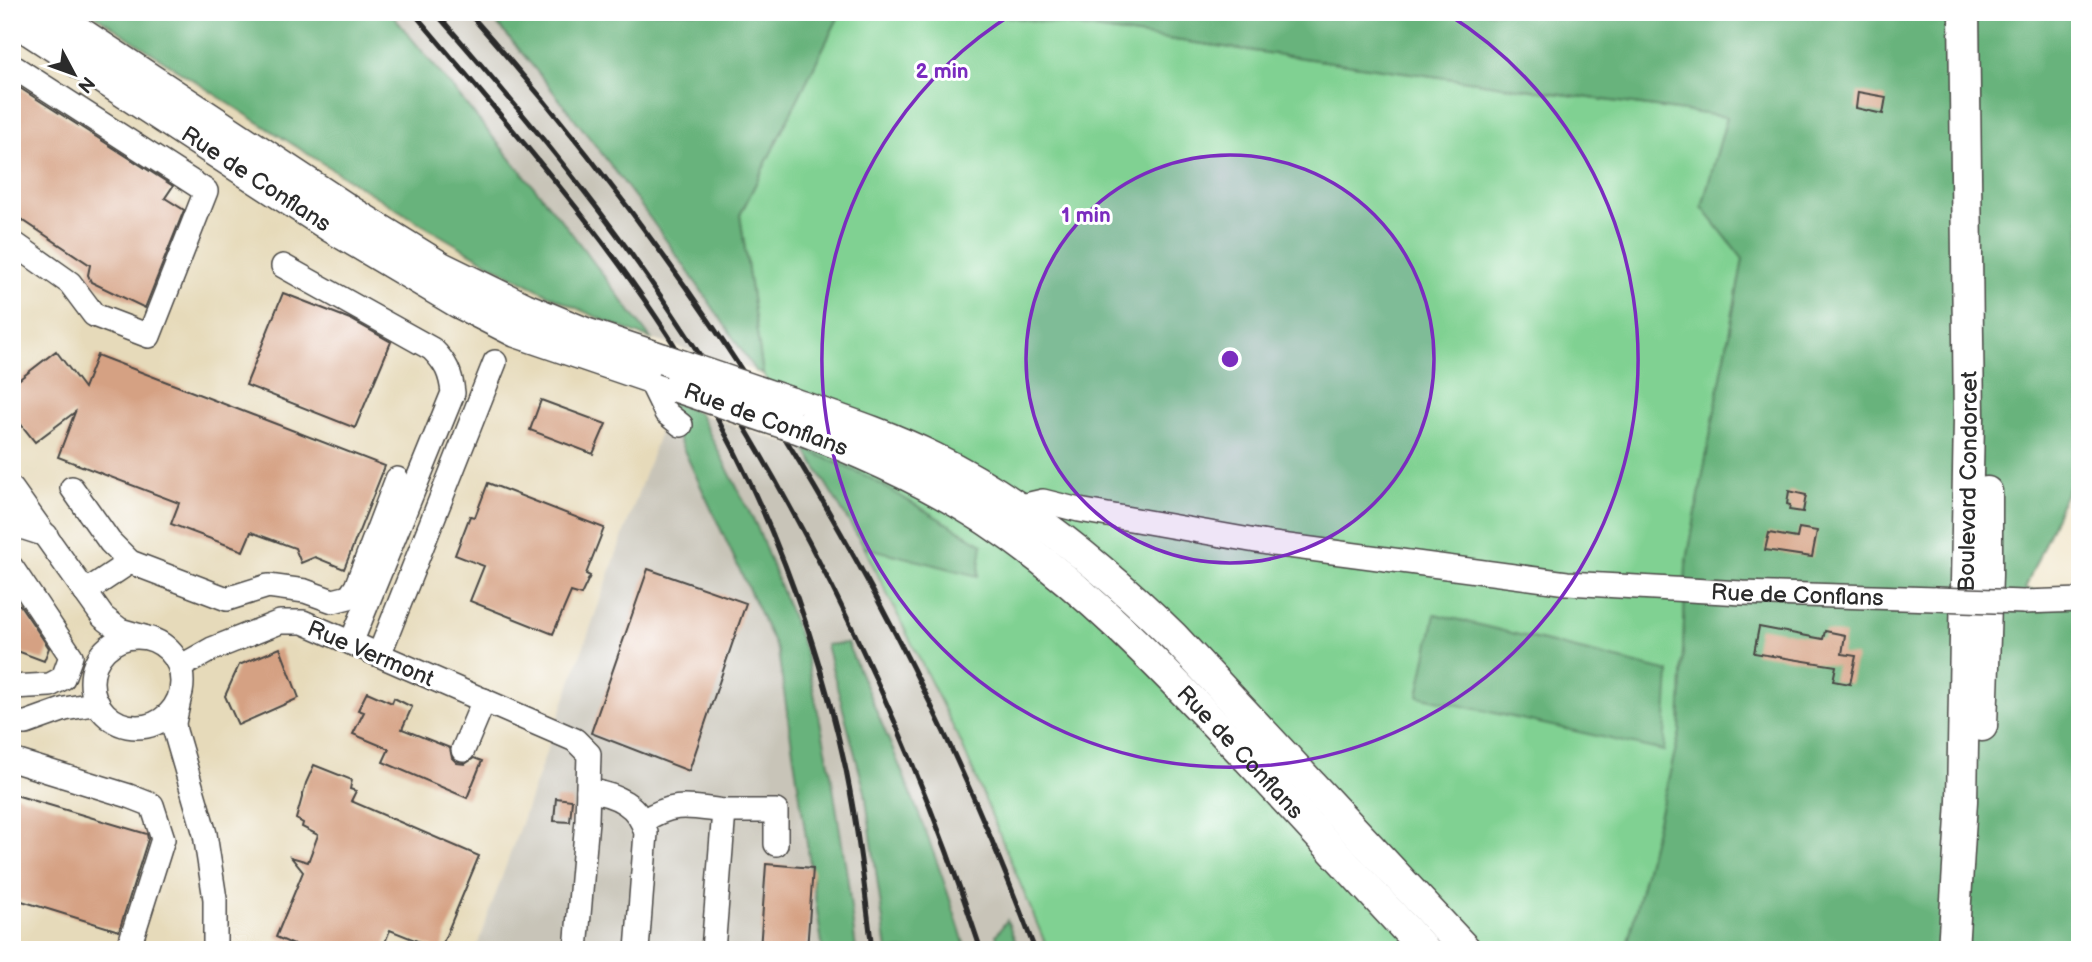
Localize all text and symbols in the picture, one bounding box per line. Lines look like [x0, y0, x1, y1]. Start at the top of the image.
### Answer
north arrow [38, 38, 108, 108]
text: 2 min [915, 59, 969, 84]
text: N [72, 71, 99, 97]
street label: Rue de Conflans [176, 121, 336, 238]
text: 1 min [1061, 203, 1111, 228]
centre of rings [1218, 347, 1242, 371]
street label: Boulevard Condorcet [1953, 371, 1984, 592]
street label: Rue de Conflans [680, 377, 852, 463]
street label: Rue de Conflans [1710, 578, 1884, 612]
street label: Rue Vermont [303, 615, 438, 693]
street label: Rue de Conflans [1171, 680, 1309, 825]

